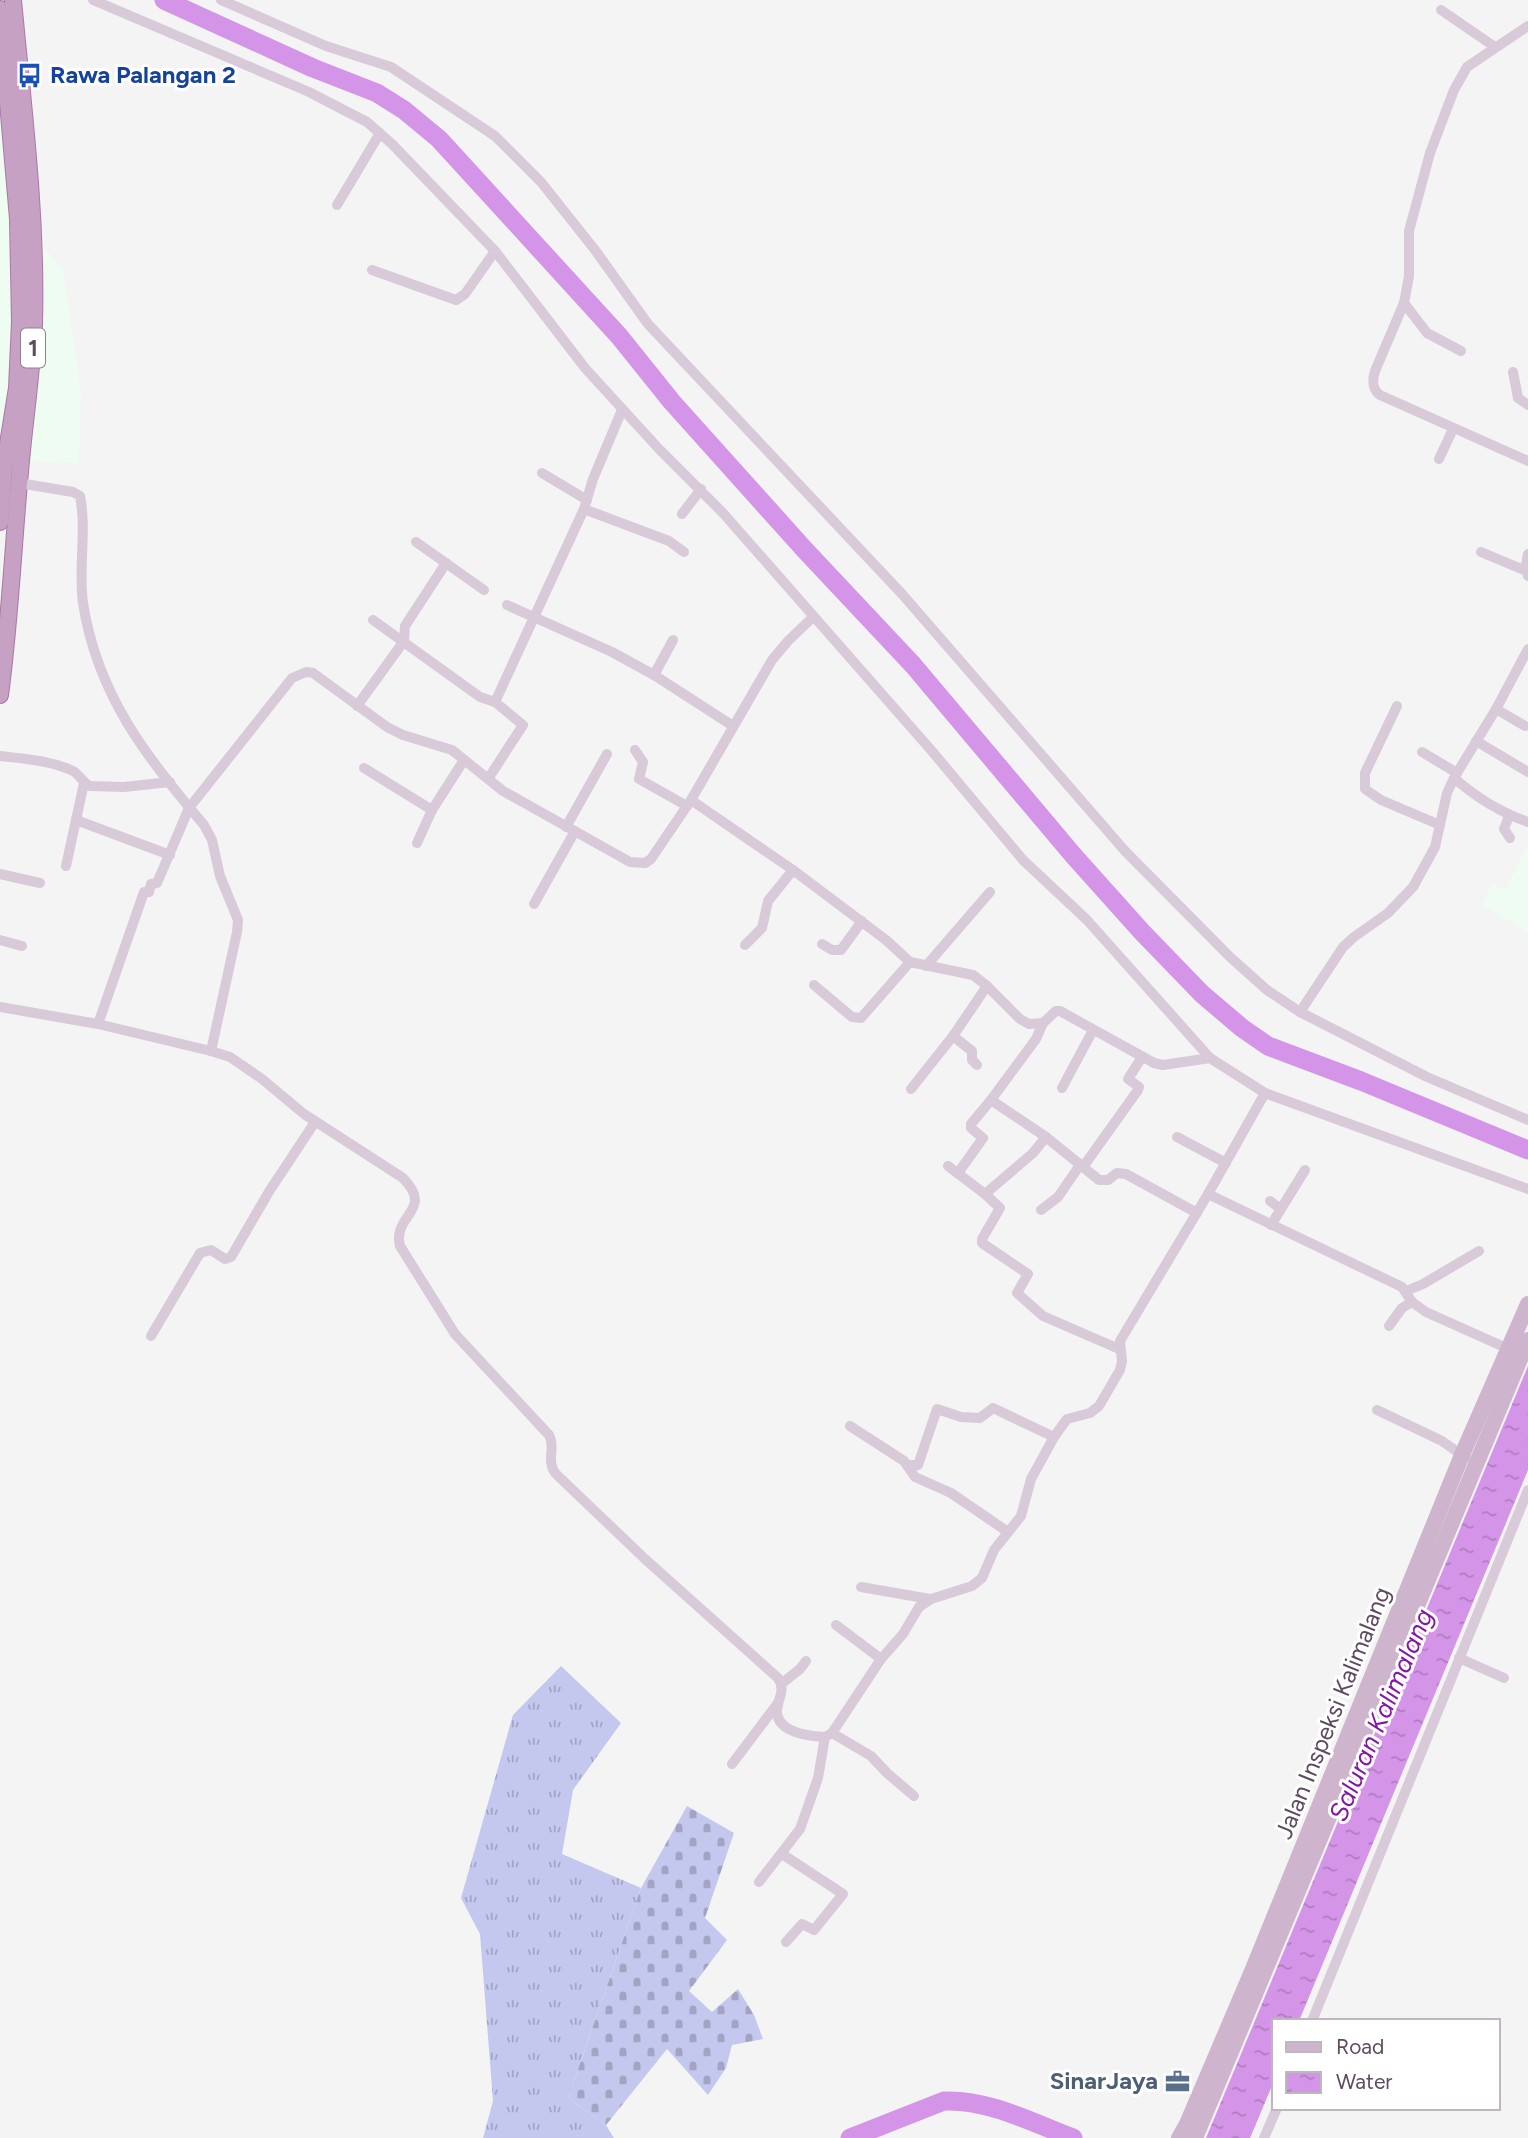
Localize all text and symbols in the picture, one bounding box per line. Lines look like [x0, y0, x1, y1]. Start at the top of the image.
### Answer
place label: Rawa Palangan 2 [50, 60, 236, 89]
bus stop icon: Rawa Palangan 2 [16, 61, 44, 89]
road number: 1 [21, 328, 45, 368]
street label: Jalan Inspeksi Kalimalang [1269, 1583, 1396, 1843]
water label: Saluran Kalimalang [1322, 1604, 1440, 1826]
legend [1272, 2019, 1500, 2110]
text: Road [1336, 2034, 1384, 2059]
place label: SinarJaya [1050, 2066, 1158, 2095]
office icon: SinarJaya [1164, 2067, 1192, 2095]
text: Water [1336, 2069, 1392, 2094]

